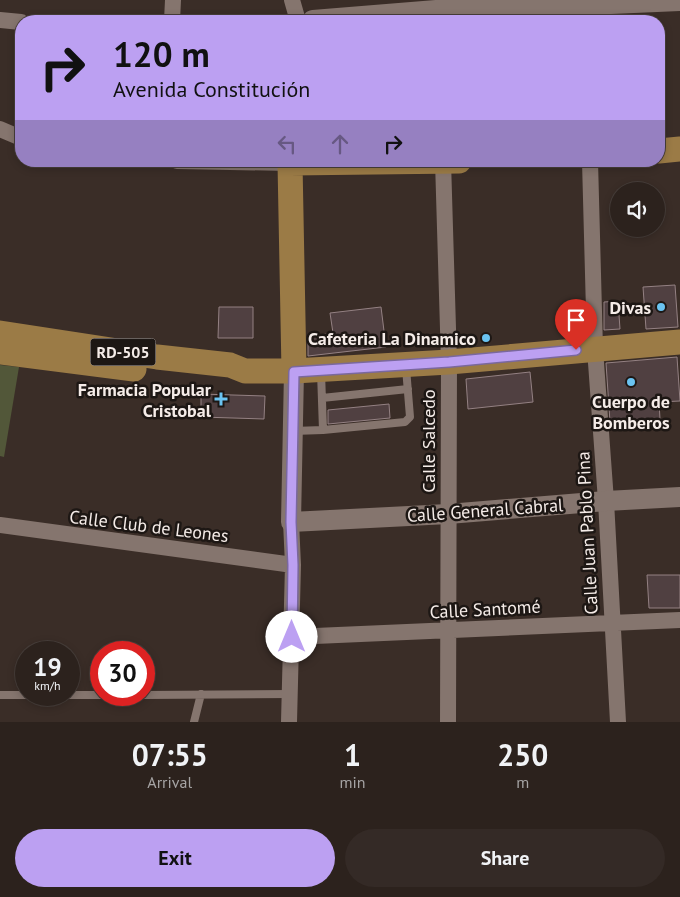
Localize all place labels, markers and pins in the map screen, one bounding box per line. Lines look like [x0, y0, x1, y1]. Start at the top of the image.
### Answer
place label: Divas [609, 296, 651, 319]
pin [555, 299, 597, 350]
marker: Divas [655, 301, 667, 313]
place label: Cafeteria La Dinamico [308, 327, 476, 350]
marker: Cafeteria La Dinamico [480, 332, 492, 344]
marker: Cuerpo de Bomberos [625, 376, 637, 388]
place label: Farmacia Popular Cristobal [78, 378, 212, 422]
place label: Cuerpo de Bomberos [592, 390, 670, 434]
marker: Farmacia Popular Cristobal [215, 393, 227, 405]

